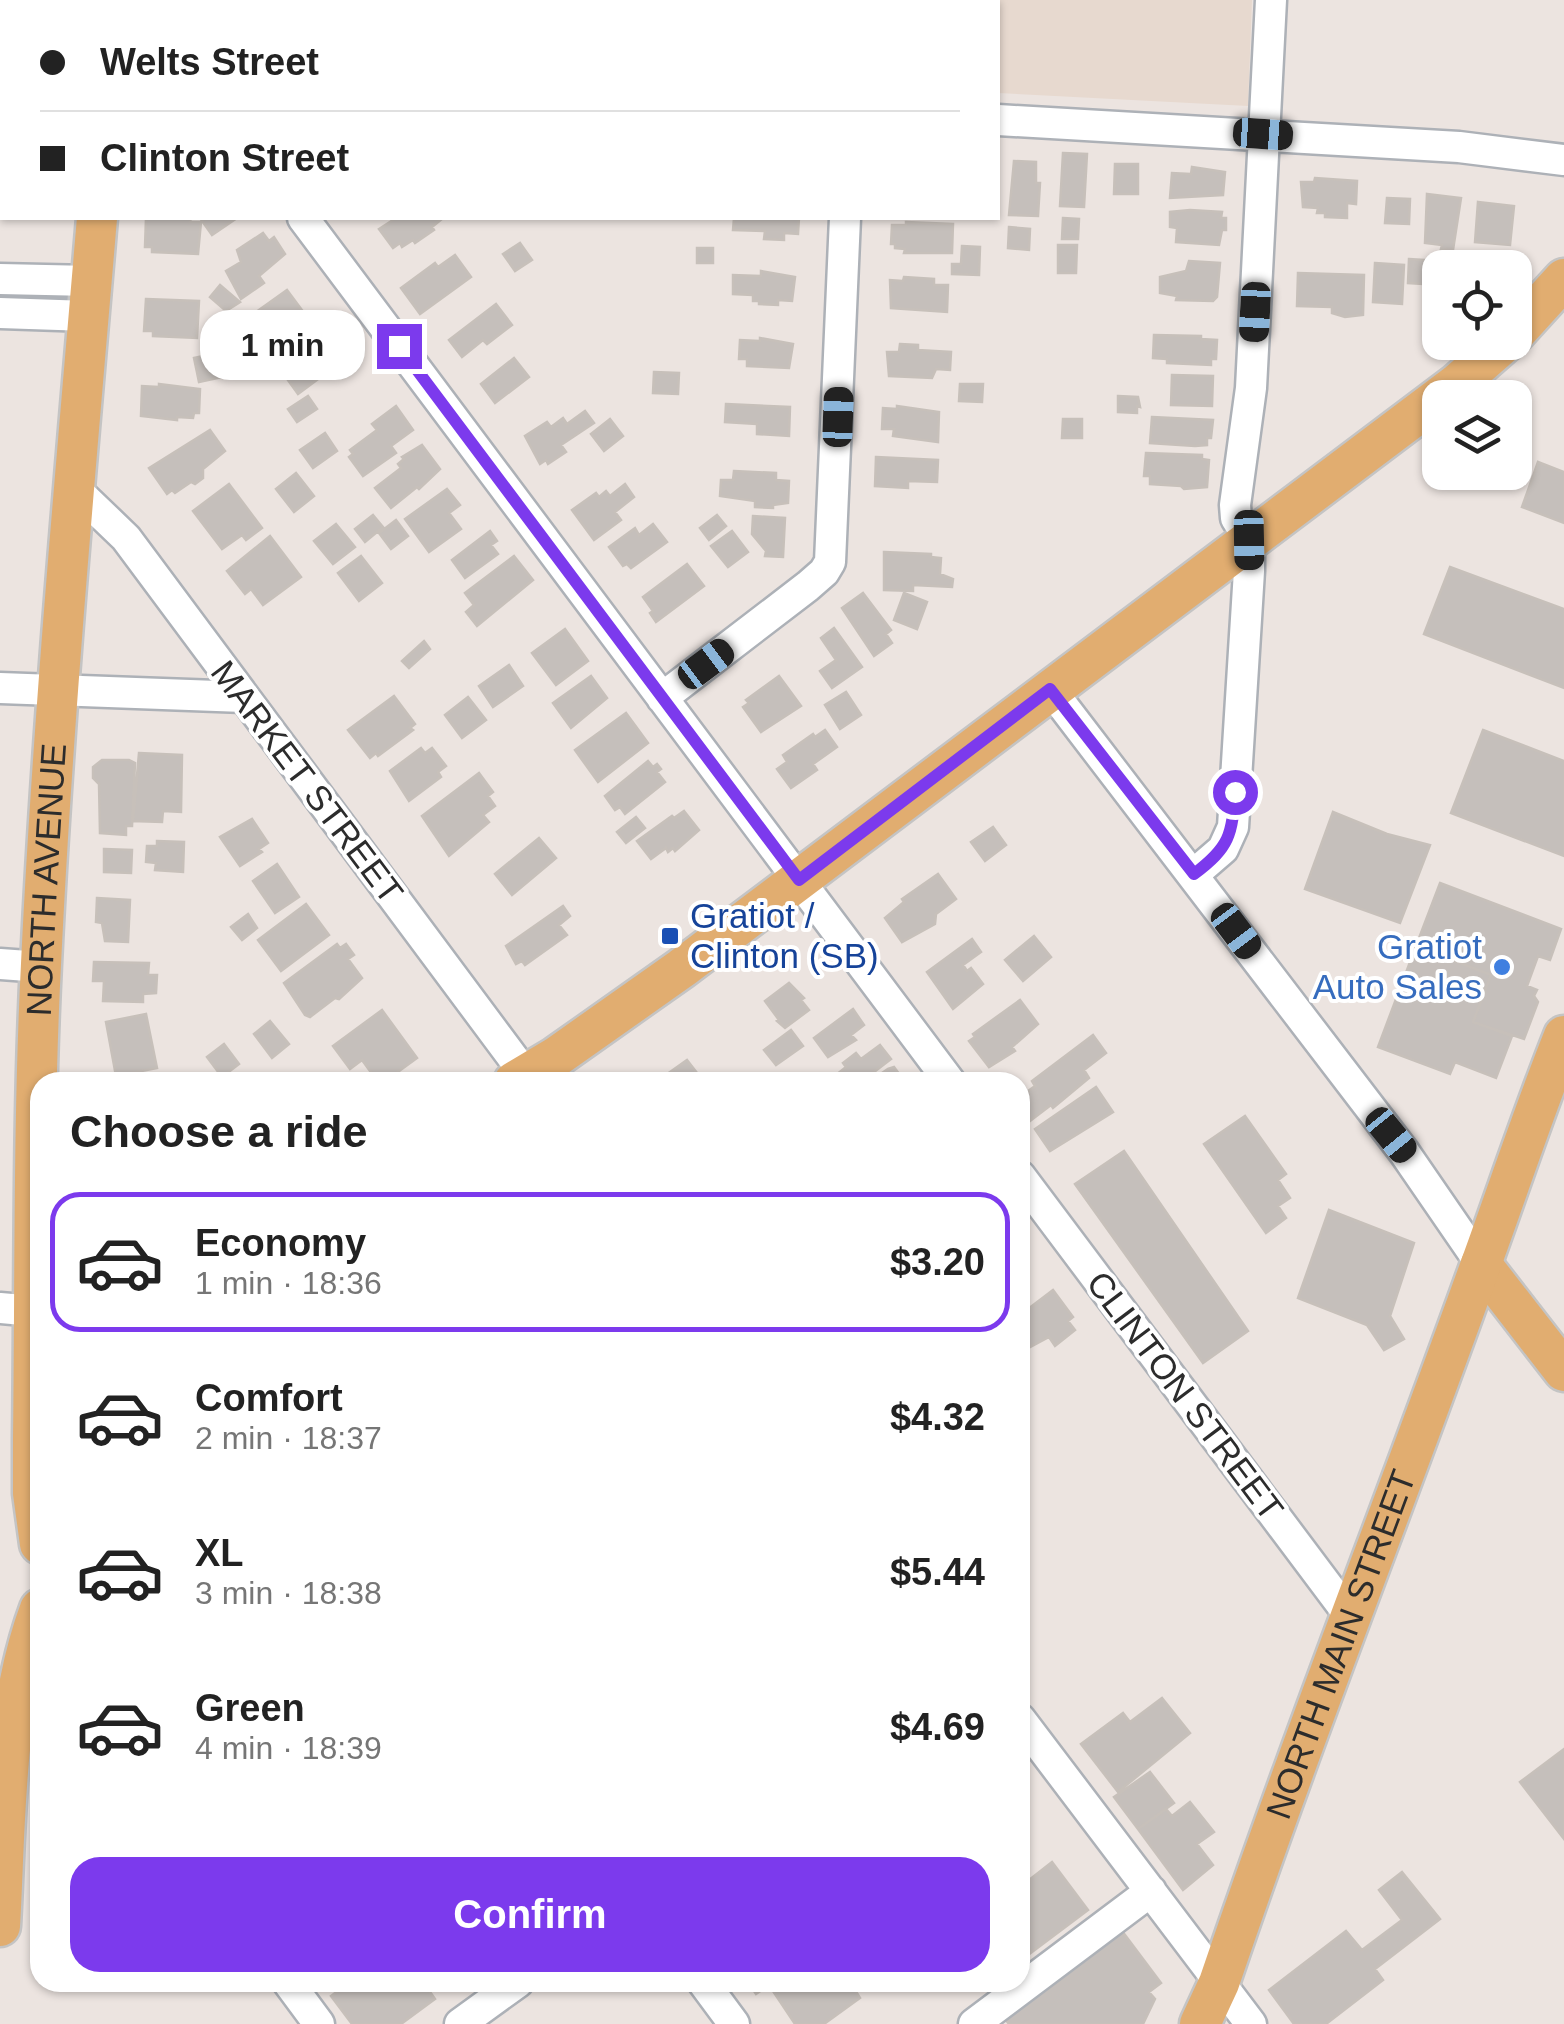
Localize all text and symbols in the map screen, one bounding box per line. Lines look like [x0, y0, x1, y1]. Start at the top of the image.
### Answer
text: Welts Street [100, 41, 319, 83]
car [1232, 117, 1294, 151]
text: Clinton Street [100, 137, 349, 179]
map controls [1422, 250, 1532, 490]
button: locate [1422, 250, 1532, 360]
car [1238, 281, 1272, 343]
callout: 1 min [199, 311, 364, 381]
route end [377, 324, 422, 369]
text: 1 min [241, 327, 324, 363]
button: layers [1422, 380, 1532, 490]
car [822, 386, 854, 448]
car [1233, 510, 1265, 570]
car [673, 634, 739, 694]
street label: MARKET STREET [204, 653, 411, 910]
street label: NORTH AVENUE [19, 742, 73, 1017]
route start [1213, 770, 1258, 815]
place label: Gratiot / Clinton (SB) [690, 896, 879, 975]
car [1206, 898, 1266, 964]
marker: Gratiot / Clinton (SB) [659, 925, 681, 947]
place label: Gratiot Auto Sales [1313, 927, 1482, 1006]
marker: Gratiot Auto Sales [1491, 956, 1513, 978]
car [1360, 1102, 1422, 1168]
text: Choose a ride [70, 1106, 368, 1157]
icon: car [75, 1217, 165, 1307]
text: Economy [195, 1222, 366, 1264]
text: $3.20 [890, 1241, 985, 1283]
street label: CLINTON STREET [1079, 1264, 1291, 1528]
text: 1 min · 18:36 [195, 1265, 382, 1301]
icon: car [75, 1372, 165, 1462]
text: Comfort [195, 1377, 343, 1419]
text: $4.32 [890, 1396, 985, 1438]
text: 2 min · 18:37 [195, 1420, 382, 1456]
street label: NORTH MAIN STREET [1258, 1464, 1423, 1824]
icon: car [75, 1527, 165, 1617]
text: XL [195, 1532, 244, 1574]
text: $5.44 [890, 1551, 985, 1593]
text: 3 min · 18:38 [195, 1575, 382, 1611]
icon: car [75, 1682, 165, 1772]
text: Green [195, 1687, 305, 1729]
text: $4.69 [890, 1706, 985, 1748]
text: 4 min · 18:39 [195, 1730, 382, 1766]
button: Confirm [70, 1857, 990, 1972]

